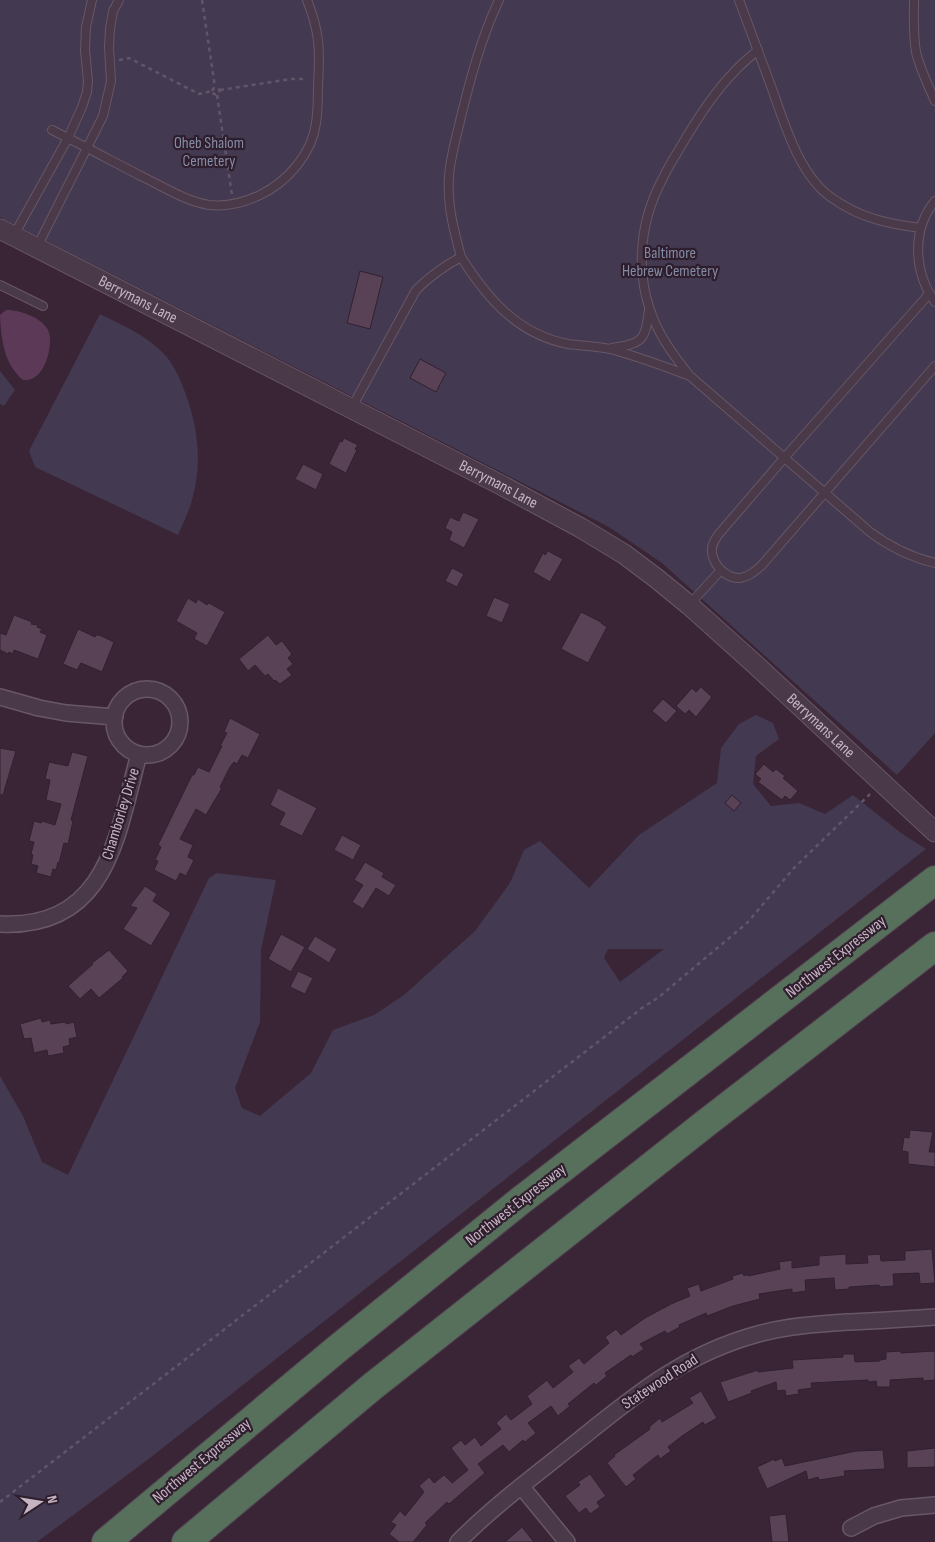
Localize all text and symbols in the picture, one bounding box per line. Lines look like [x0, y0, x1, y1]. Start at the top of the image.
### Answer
park label: Oheb Shalom Cemetery [174, 134, 244, 171]
park label: Baltimore Hebrew Cemetery [622, 244, 718, 281]
street label: Berrymans Lane [95, 271, 181, 328]
street label: Berrymans Lane [456, 456, 541, 512]
street label: Berrymans Lane [783, 689, 859, 762]
street label: Chamborley Drive [98, 766, 144, 862]
street label: Northwest Expressway [782, 912, 890, 1002]
street label: Northwest Expressway [462, 1160, 570, 1250]
street label: Statewood Road [618, 1350, 702, 1414]
street label: Northwest Expressway [149, 1414, 255, 1508]
north arrow [15, 1477, 65, 1527]
text: N [43, 1494, 61, 1505]

